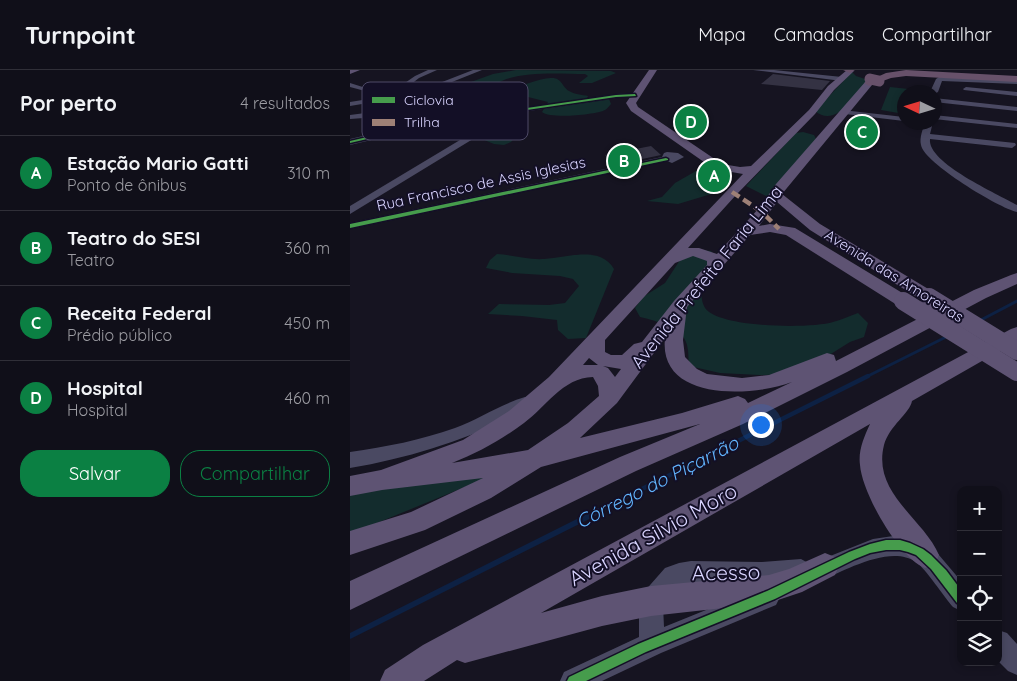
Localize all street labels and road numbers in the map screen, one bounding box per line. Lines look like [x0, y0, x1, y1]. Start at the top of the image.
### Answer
street label: Rua Francisco de Assis Iglesias [375, 152, 587, 215]
street label: Avenida Prefeito Faria Lima [626, 181, 788, 373]
street label: Avenida das Amoreiras [821, 225, 967, 326]
street label: Avenida Silvio Moro [564, 477, 741, 591]
street label: Acesso [691, 558, 761, 586]

